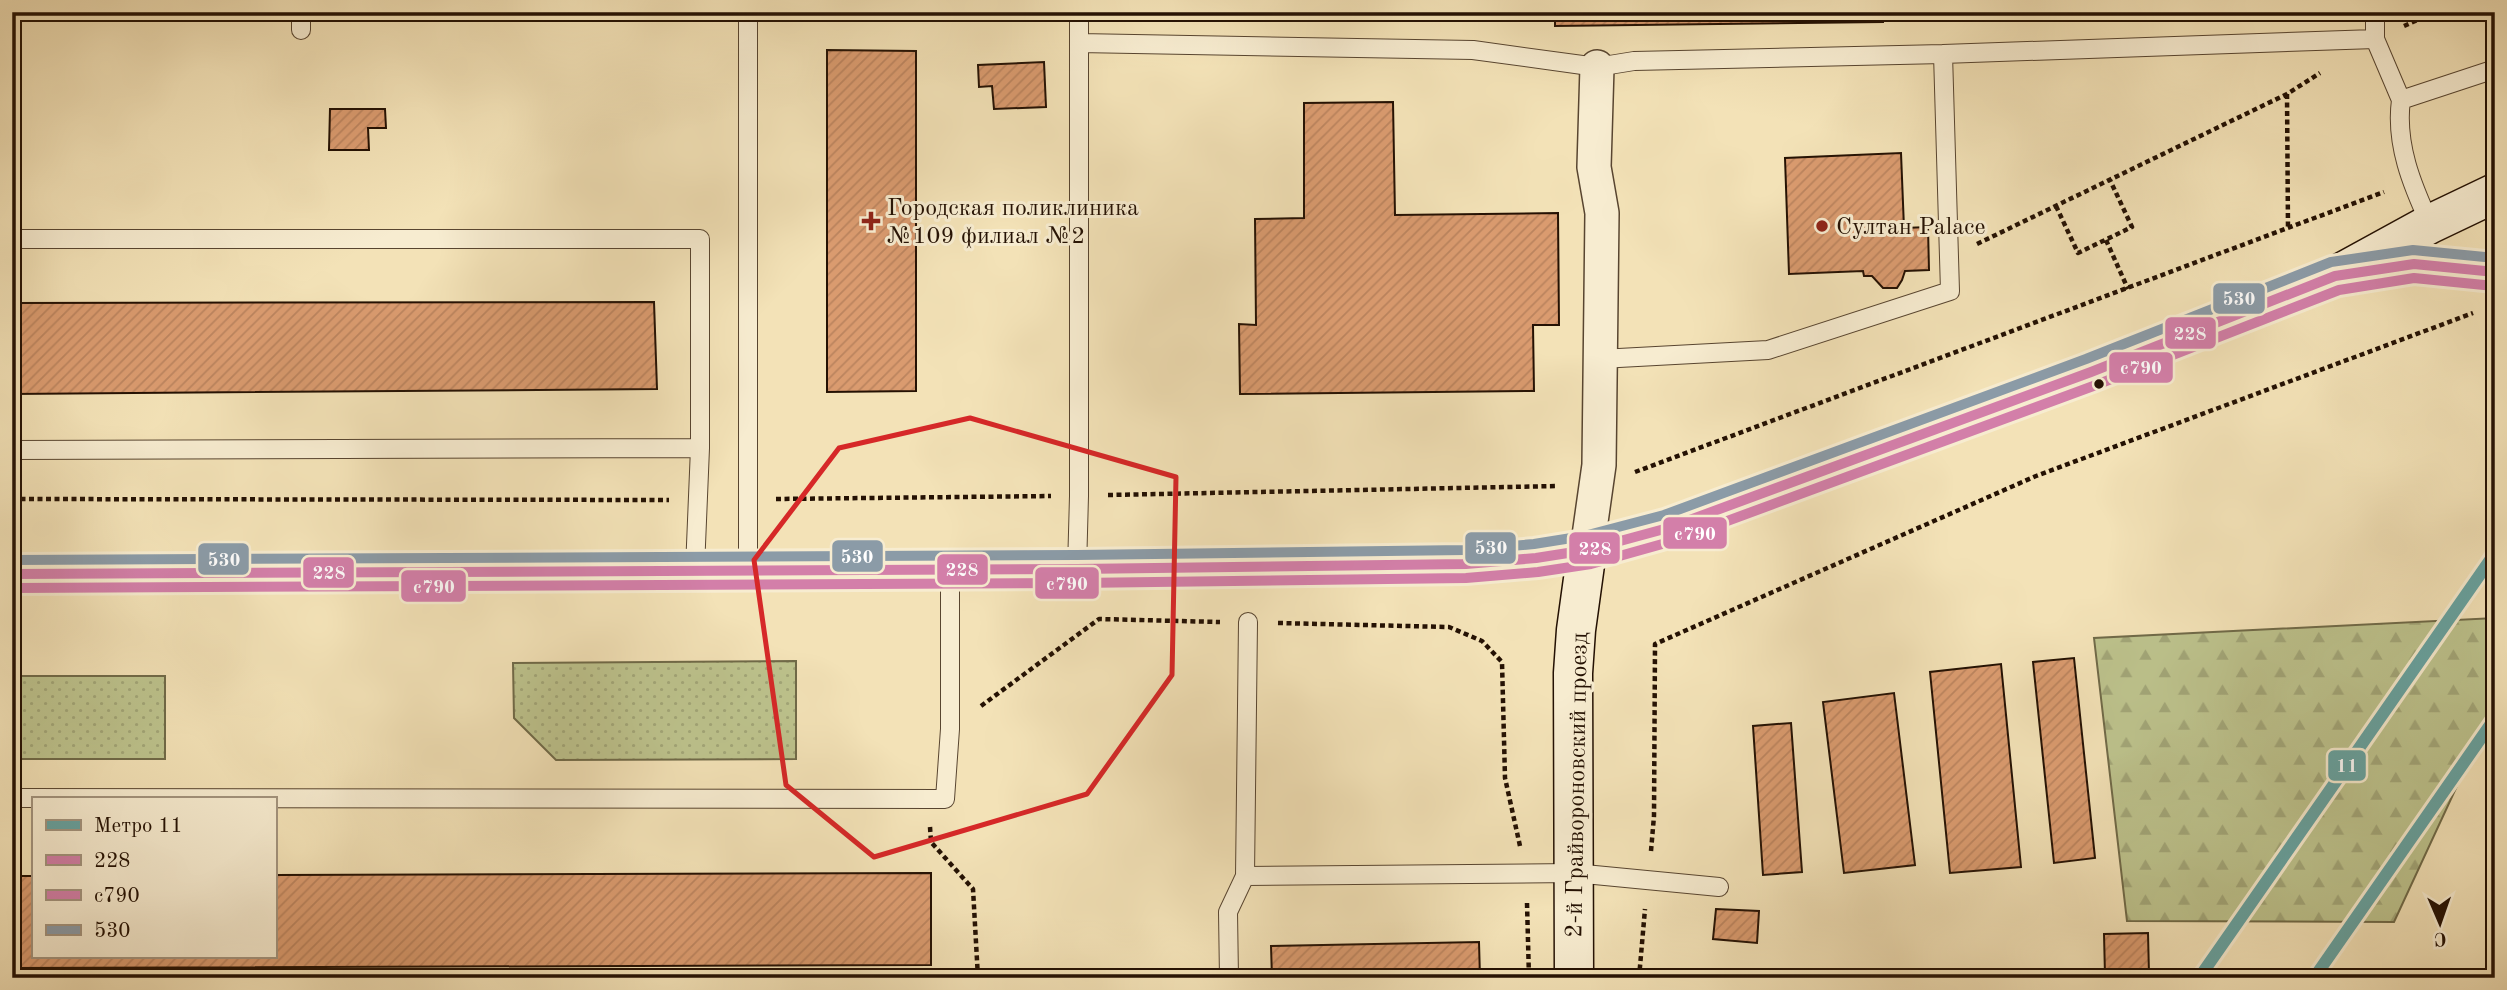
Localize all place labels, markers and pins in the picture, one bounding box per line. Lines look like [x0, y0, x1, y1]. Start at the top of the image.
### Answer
place label: Городская поликлиника №109 филиал №2 [887, 197, 1139, 249]
marker: Городская поликлиника №109 филиал №2 [861, 211, 881, 231]
place label: Султан Palace [1836, 216, 1986, 240]
marker: Султан Palace [1814, 218, 1830, 234]
unlabelled marker [2092, 377, 2106, 391]

